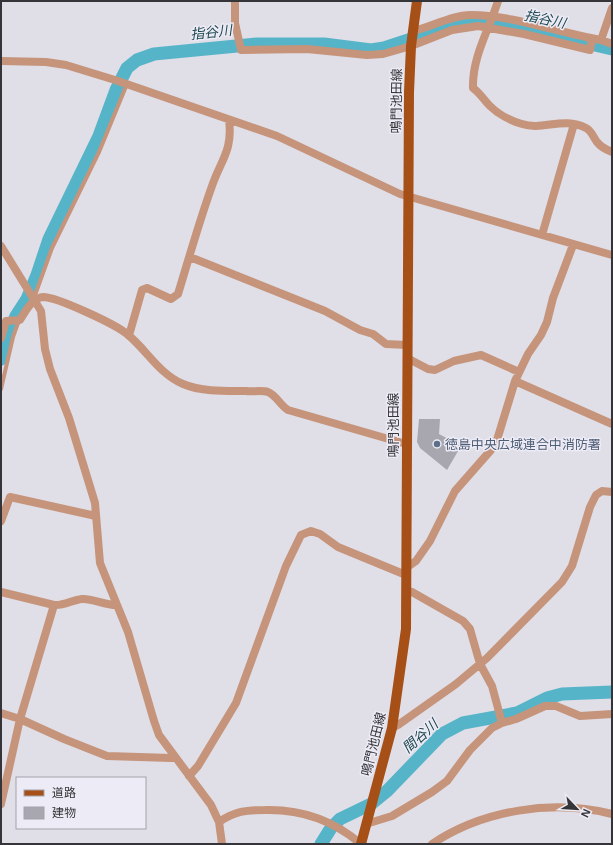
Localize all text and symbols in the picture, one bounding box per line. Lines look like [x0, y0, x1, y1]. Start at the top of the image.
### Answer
water label: 指谷川 [523, 7, 569, 32]
water label: 指谷川 [189, 22, 235, 42]
street label: 鳴門池田線 [388, 68, 405, 134]
street label: 鳴門池田線 [386, 392, 401, 458]
place label: 徳島中央広域連合中消防署 [445, 437, 601, 452]
marker: 徳島中央広域連合中消防署 [432, 439, 442, 449]
street label: 鳴門池田線 [358, 711, 389, 777]
water label: 間谷川 [399, 715, 442, 756]
legend [16, 777, 146, 829]
text: 道路 [52, 786, 76, 800]
north arrow [557, 789, 597, 829]
text: 建物 [52, 806, 76, 820]
text: N [579, 807, 593, 819]

